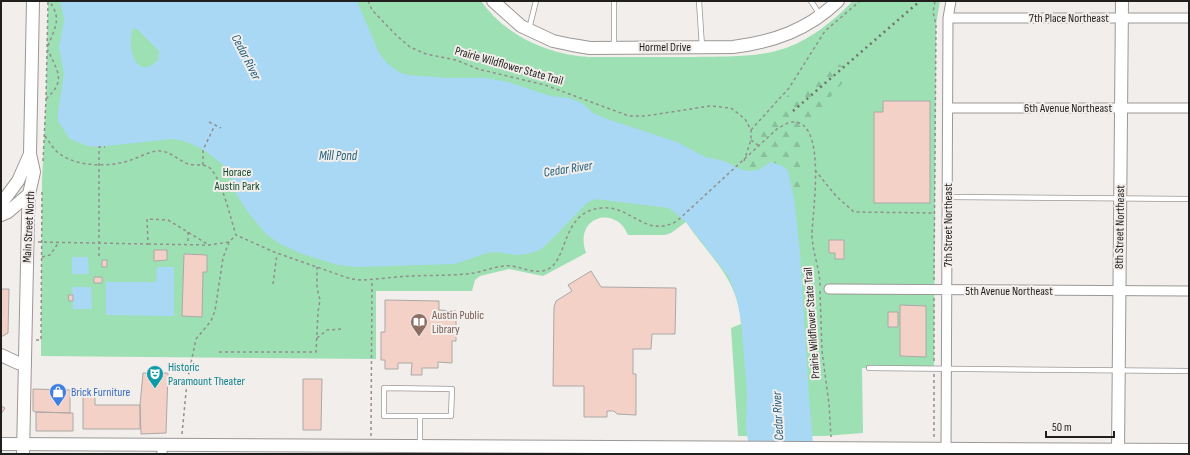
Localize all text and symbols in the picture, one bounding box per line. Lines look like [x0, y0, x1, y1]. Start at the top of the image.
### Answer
street label: 7th Place Northeast [1029, 11, 1109, 26]
water label: Cedar River [228, 31, 265, 84]
street label: Hormel Drive [639, 40, 691, 55]
street label: Prairie Wildflower State Trail [453, 43, 565, 89]
street label: 6th Avenue Northeast [1024, 101, 1112, 116]
water label: Mill Pond [319, 148, 358, 164]
water label: Cedar River [542, 157, 595, 181]
park label: Horace Austin Park [214, 165, 260, 194]
street label: 7th Street Northeast [941, 183, 956, 267]
street label: 8th Street Northeast [1112, 184, 1128, 269]
street label: Main Street North [20, 191, 38, 263]
street label: Prairie Wildflower State Trail [801, 267, 823, 379]
street label: 5th Avenue Northeast [965, 284, 1053, 299]
place label: Austin Public Library [431, 308, 484, 337]
library icon: Austin Public Library [409, 312, 429, 337]
place label: Historic Paramount Theater [168, 360, 246, 389]
theatre icon: Historic Paramount Theater [145, 364, 165, 389]
shop icon: Brick Furniture [48, 382, 68, 407]
place label: Brick Furniture [71, 385, 131, 400]
water label: Cedar River [769, 390, 787, 441]
scale bar [1046, 413, 1114, 439]
text: 50 m [1052, 420, 1072, 435]

